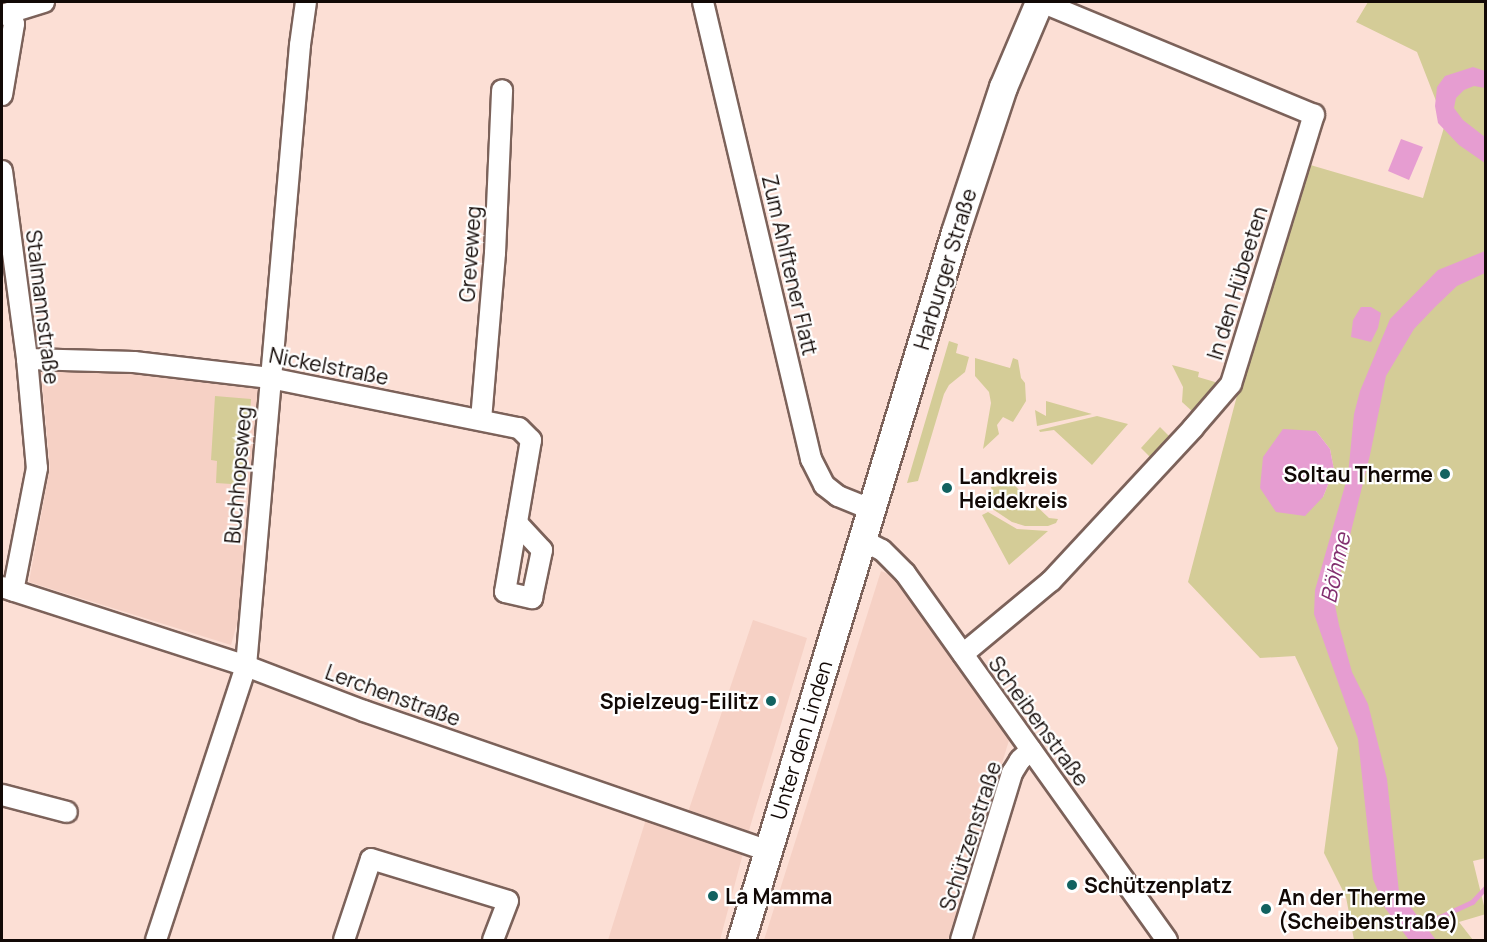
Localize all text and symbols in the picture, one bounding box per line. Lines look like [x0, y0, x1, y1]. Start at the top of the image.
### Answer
street label: Zum Ahlftener Flatt [757, 172, 823, 358]
street label: Harburger Straße [909, 185, 981, 353]
street label: In den Hübeeten [1202, 203, 1272, 363]
street label: Greveweg [454, 205, 486, 303]
street label: Stalmannstraße [21, 228, 65, 386]
street label: Nickelstraße [267, 342, 391, 390]
street label: Buchhopsweg [219, 405, 257, 545]
place label: Soltau Therme [1284, 461, 1433, 487]
place label: Landkreis Heidekreis [959, 463, 1068, 513]
marker: Soltau Therme [1438, 467, 1452, 481]
marker: Landkreis Heidekreis [940, 481, 954, 495]
water label: Böhme [1316, 531, 1356, 605]
street label: Scheibenstraße [983, 651, 1095, 791]
street label: Unter den Linden [765, 657, 837, 823]
street label: Lerchenstraße [322, 659, 464, 731]
place label: Spielzeug-Eilitz [600, 688, 759, 714]
marker: Spielzeug-Eilitz [764, 694, 778, 708]
street label: Schützenstraße [934, 758, 1006, 914]
place label: Schützenplatz [1084, 872, 1232, 898]
marker: Schützenplatz [1065, 878, 1079, 892]
place label: La Mamma [725, 883, 832, 909]
place label: An der Therme (Scheibenstraße) [1278, 884, 1459, 934]
marker: La Mamma [706, 889, 720, 903]
marker: An der Therme (Scheibenstraße) [1259, 902, 1273, 916]

